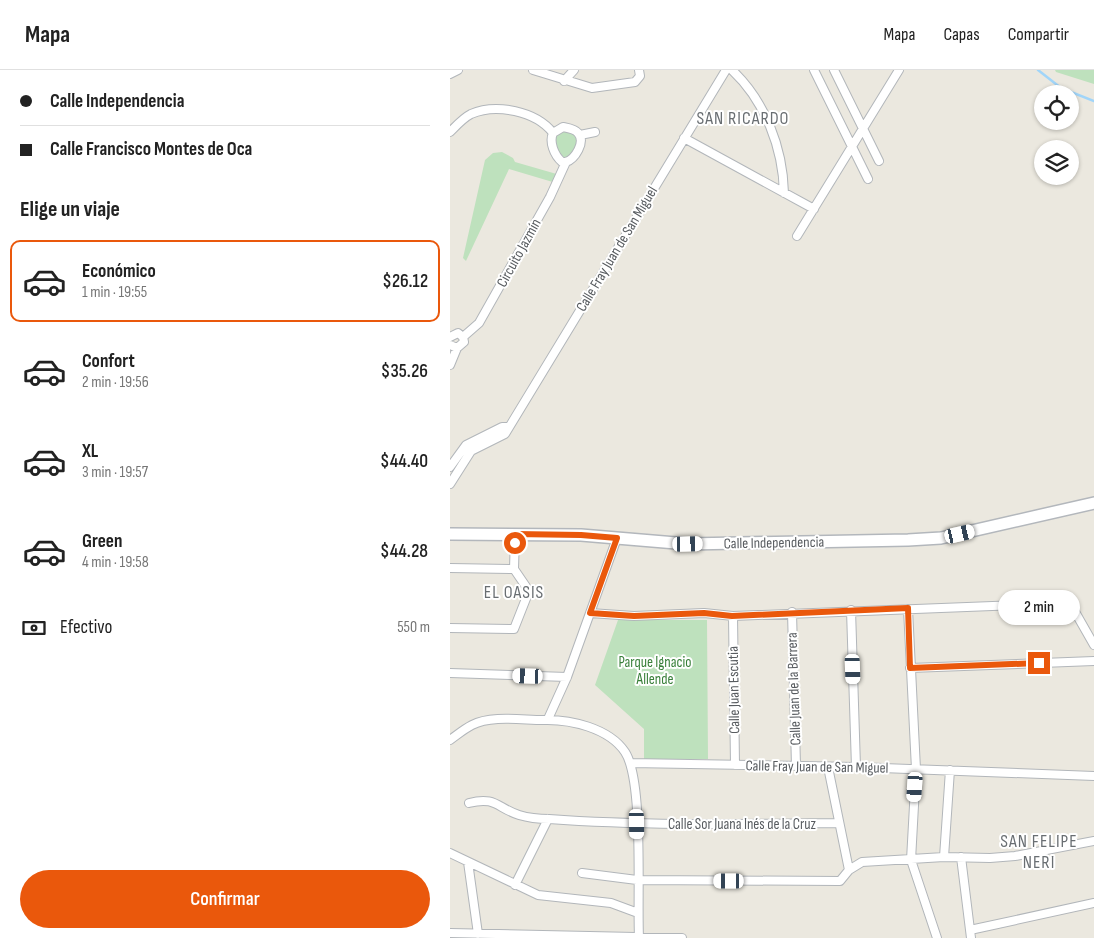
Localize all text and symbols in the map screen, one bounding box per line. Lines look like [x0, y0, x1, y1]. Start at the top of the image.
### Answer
text: Mapa [25, 20, 70, 49]
text: Mapa [883, 24, 915, 45]
text: Capas [943, 24, 980, 45]
text: Compartir [1008, 24, 1069, 45]
map controls [1034, 85, 1079, 185]
button: locate [1034, 85, 1079, 130]
text: Calle Independencia [50, 90, 185, 113]
district label: SAN RICARDO [697, 108, 789, 129]
text: Calle Francisco Montes de Oca [50, 138, 252, 161]
button: layers [1034, 140, 1079, 185]
street label: Calle Fray Juan de San Miguel [572, 183, 662, 315]
text: Elige un viaje [20, 196, 120, 223]
street label: Circuito Jazmín [492, 215, 546, 291]
icon: car [22, 259, 67, 304]
text: Económico [82, 260, 156, 283]
text: $26.12 [382, 270, 428, 293]
text: 1 min · 19:55 [82, 283, 147, 302]
icon: car [22, 349, 67, 394]
text: Confort [82, 350, 135, 373]
text: $35.26 [381, 360, 428, 383]
text: 2 min · 19:56 [82, 373, 149, 392]
icon: car [22, 439, 67, 484]
text: XL [82, 440, 98, 463]
text: $44.40 [380, 450, 428, 473]
text: 3 min · 19:57 [82, 463, 148, 482]
car [943, 523, 976, 545]
icon: car [22, 529, 67, 574]
text: Green [82, 530, 122, 553]
route start [504, 532, 526, 554]
street label: Calle Independencia [724, 533, 825, 553]
car [672, 536, 703, 552]
text: $44.28 [380, 540, 428, 563]
text: 4 min · 19:58 [82, 553, 149, 572]
district label: EL OASIS [484, 582, 544, 603]
callout: 2 min [998, 590, 1080, 626]
text: 2 min [1024, 598, 1054, 617]
icon: cash [20, 614, 48, 642]
text: Efectivo [60, 616, 112, 639]
text: 550 m [397, 618, 430, 637]
street label: Calle Juan de la Barrera [783, 632, 805, 746]
street label: Calle Juan Escutia [724, 646, 744, 734]
route end [1028, 652, 1050, 674]
park label: Parque Ignacio Allende [618, 653, 692, 689]
car [844, 654, 861, 684]
car [512, 668, 543, 684]
street label: Calle Fray Juan de San Miguel [745, 756, 889, 778]
car [906, 772, 923, 802]
car [629, 809, 644, 839]
street label: Calle Sor Juana Inés de la Cruz [668, 815, 817, 834]
district label: SAN FELIPE NERI [1000, 831, 1078, 873]
button: Confirmar [20, 870, 430, 928]
car [714, 874, 744, 889]

